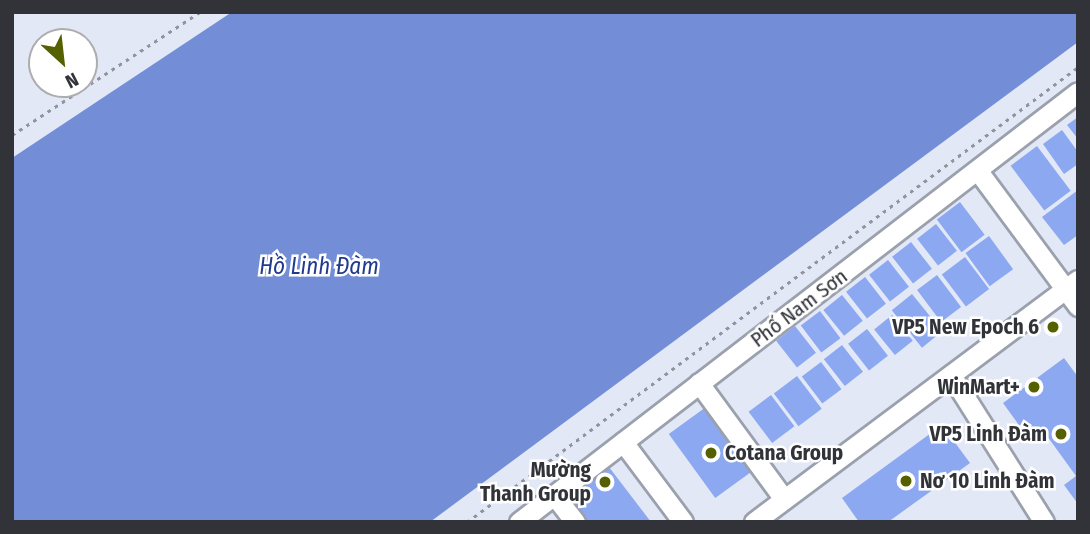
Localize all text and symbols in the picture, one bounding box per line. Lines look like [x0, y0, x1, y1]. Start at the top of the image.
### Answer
north arrow [28, 28, 98, 98]
text: N [62, 68, 82, 93]
water label: Hồ Linh Đàm [259, 252, 379, 280]
street label: Phố Nam Sơn [746, 263, 852, 353]
place label: VP5 New Epoch 6 [892, 314, 1039, 340]
marker: VP5 New Epoch 6 [1045, 319, 1061, 335]
place label: WinMart+ [937, 374, 1020, 400]
marker: WinMart+ [1026, 379, 1042, 395]
place label: VP5 Linh Đàm [930, 421, 1047, 447]
marker: VP5 Linh Đàm [1053, 426, 1069, 442]
place label: Cotana Group [725, 440, 843, 466]
marker: Cotana Group [703, 445, 719, 461]
place label: Mường Thanh Group [480, 457, 591, 507]
place label: Nơ 10 Linh Đàm [920, 468, 1054, 494]
marker: Nơ 10 Linh Đàm [898, 473, 914, 489]
marker: Mường Thanh Group [597, 474, 613, 490]

